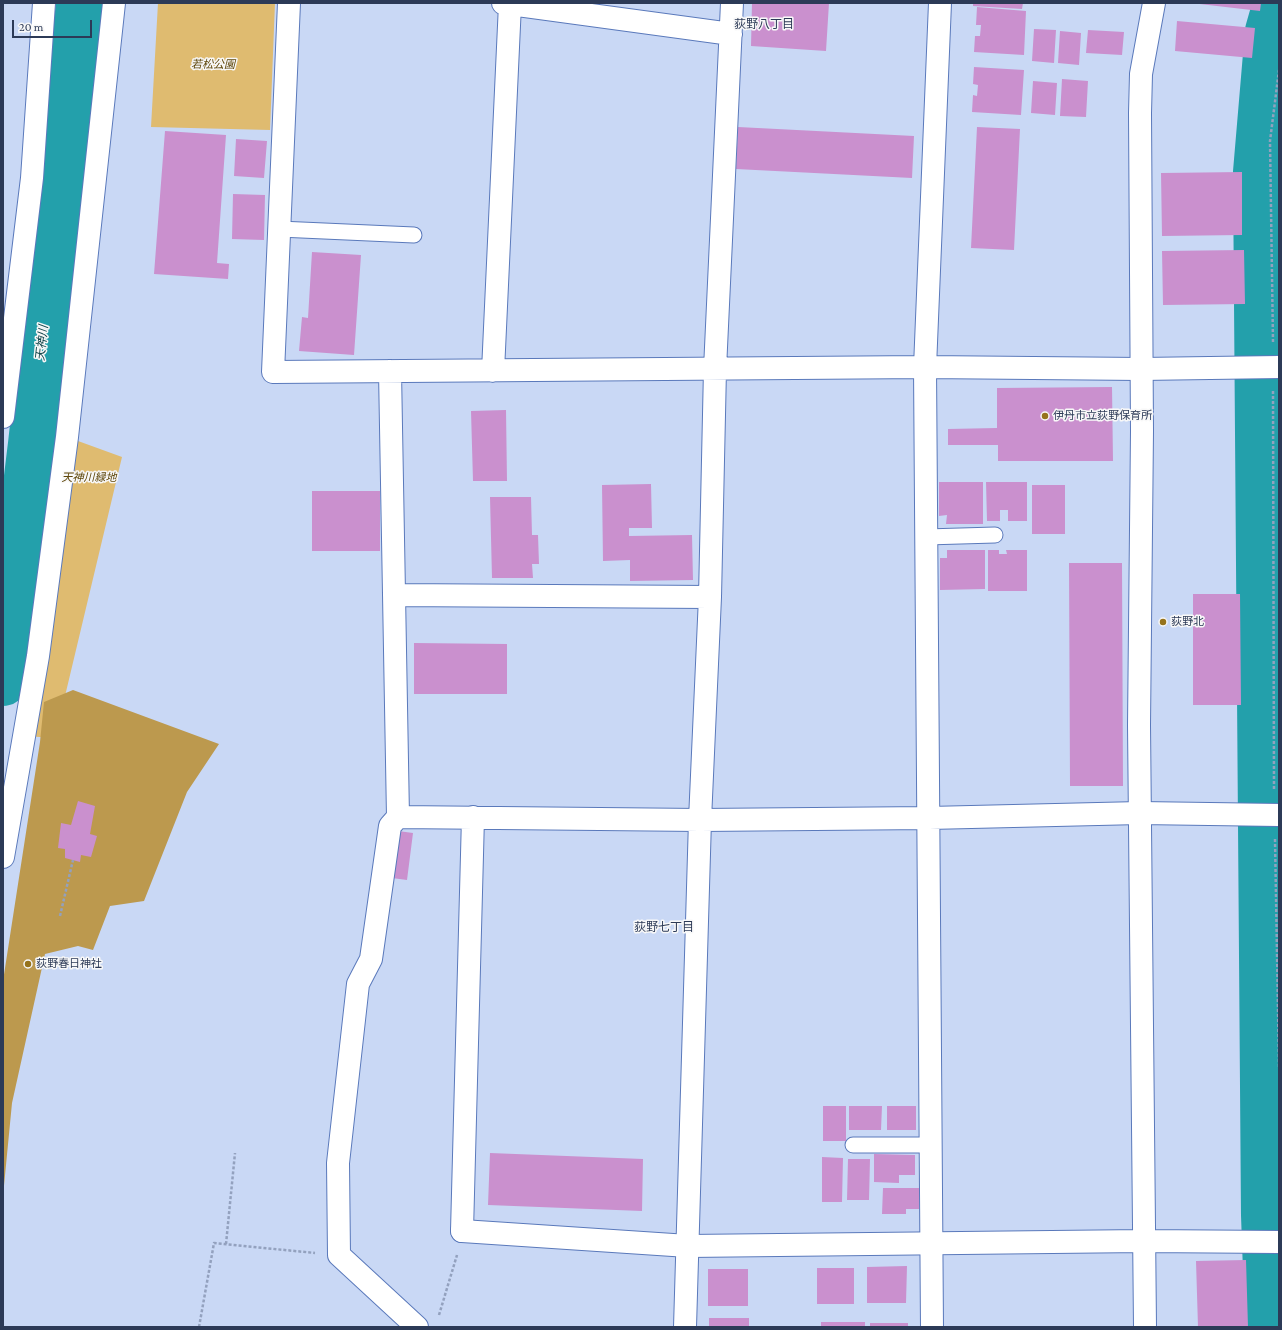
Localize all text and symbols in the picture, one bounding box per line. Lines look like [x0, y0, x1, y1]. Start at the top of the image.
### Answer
scale bar [14, 12, 94, 38]
district label: 荻野八丁目 [734, 17, 794, 31]
text: 20 m [19, 20, 43, 34]
park label: 若松公園 [191, 58, 235, 72]
water label: 天神川 [33, 324, 51, 362]
place label: 伊丹市立荻野保育所 [1053, 409, 1152, 423]
marker: 伊丹市立荻野保育所 [1040, 411, 1050, 421]
park label: 天神川緑地 [62, 471, 116, 485]
place label: 荻野北 [1171, 615, 1204, 629]
marker: 荻野北 [1158, 617, 1168, 627]
district label: 荻野七丁目 [634, 920, 694, 934]
place label: 荻野春日神社 [36, 957, 102, 971]
marker: 荻野春日神社 [23, 959, 33, 969]

